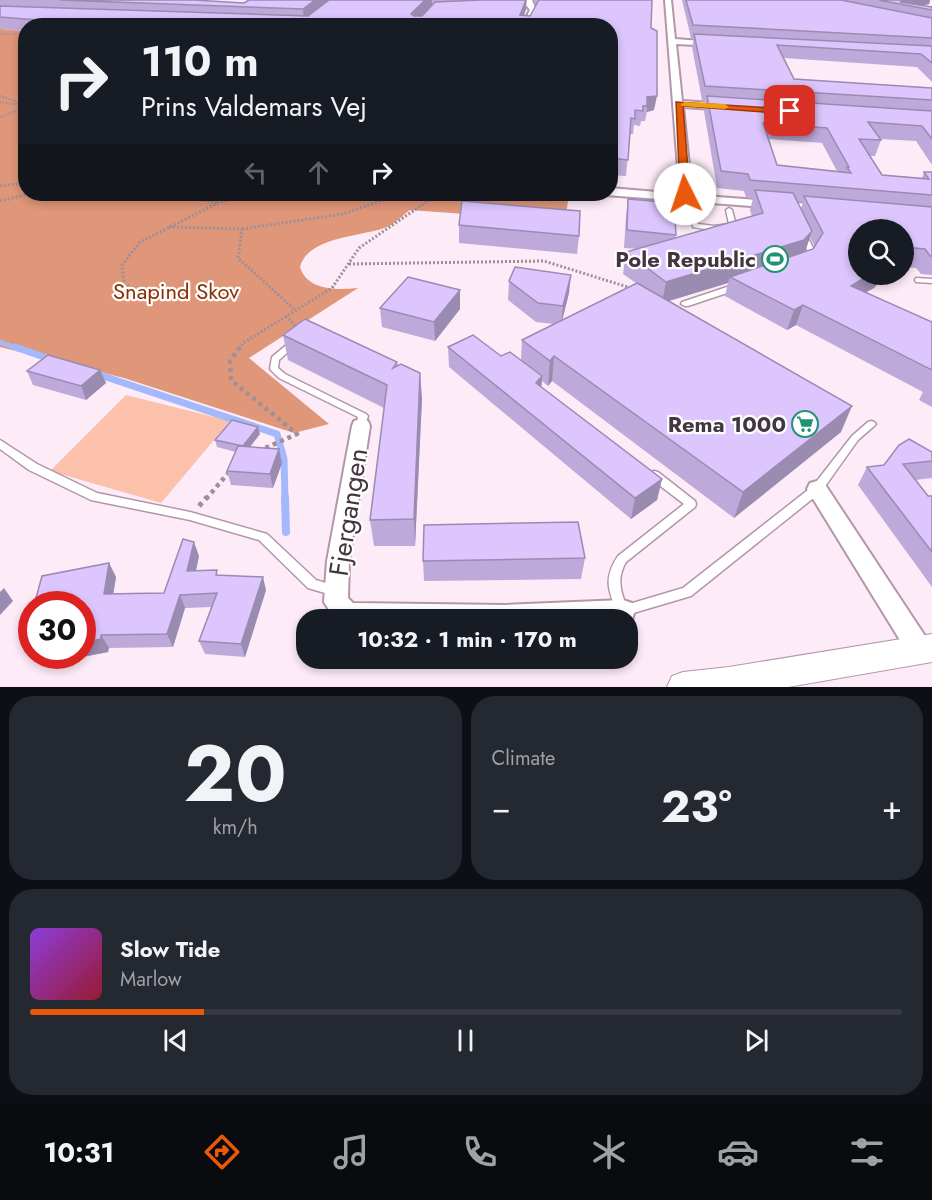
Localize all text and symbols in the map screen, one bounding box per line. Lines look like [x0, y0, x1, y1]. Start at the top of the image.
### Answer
text: 110 m [141, 31, 259, 92]
icon: right [42, 42, 120, 120]
pin [764, 85, 815, 136]
text: Prins Valdemars Vej [141, 87, 367, 126]
icon: arrive [773, 94, 806, 127]
icon: left [239, 156, 272, 189]
icon: ahead [302, 156, 335, 189]
icon: right [365, 156, 398, 189]
position arrow [653, 162, 717, 226]
map controls [848, 219, 914, 285]
button: search [848, 219, 914, 285]
place label: Pole Republic [615, 243, 756, 275]
sports icon: Pole Republic [760, 244, 790, 274]
park label: Snapind Skov [113, 275, 239, 307]
place label: Rema 1000 [668, 408, 786, 440]
supermarket icon: Rema 1000 [790, 409, 820, 439]
street label: Fjergangen [319, 445, 377, 579]
speed limit sign: 30 [18, 591, 96, 669]
text: 10:32 · 1 min · 170 m [357, 623, 577, 655]
text: 20 [184, 718, 287, 830]
text: Climate [492, 744, 555, 773]
text: 23° [661, 774, 732, 839]
text: − [492, 784, 511, 831]
text: + [882, 784, 902, 831]
text: km/h [213, 813, 258, 842]
text: Slow Tide [120, 933, 220, 965]
text: Marlow [120, 965, 182, 994]
icon: previous [159, 1024, 192, 1057]
icon: pause [449, 1024, 482, 1057]
icon: next [740, 1024, 773, 1057]
icon: directions [201, 1131, 243, 1173]
icon: music [330, 1131, 372, 1173]
icon: phone [459, 1131, 501, 1173]
icon: climate [588, 1131, 630, 1173]
icon: car [717, 1131, 759, 1173]
icon: filters [846, 1131, 888, 1173]
text: 10:31 [44, 1133, 114, 1172]

